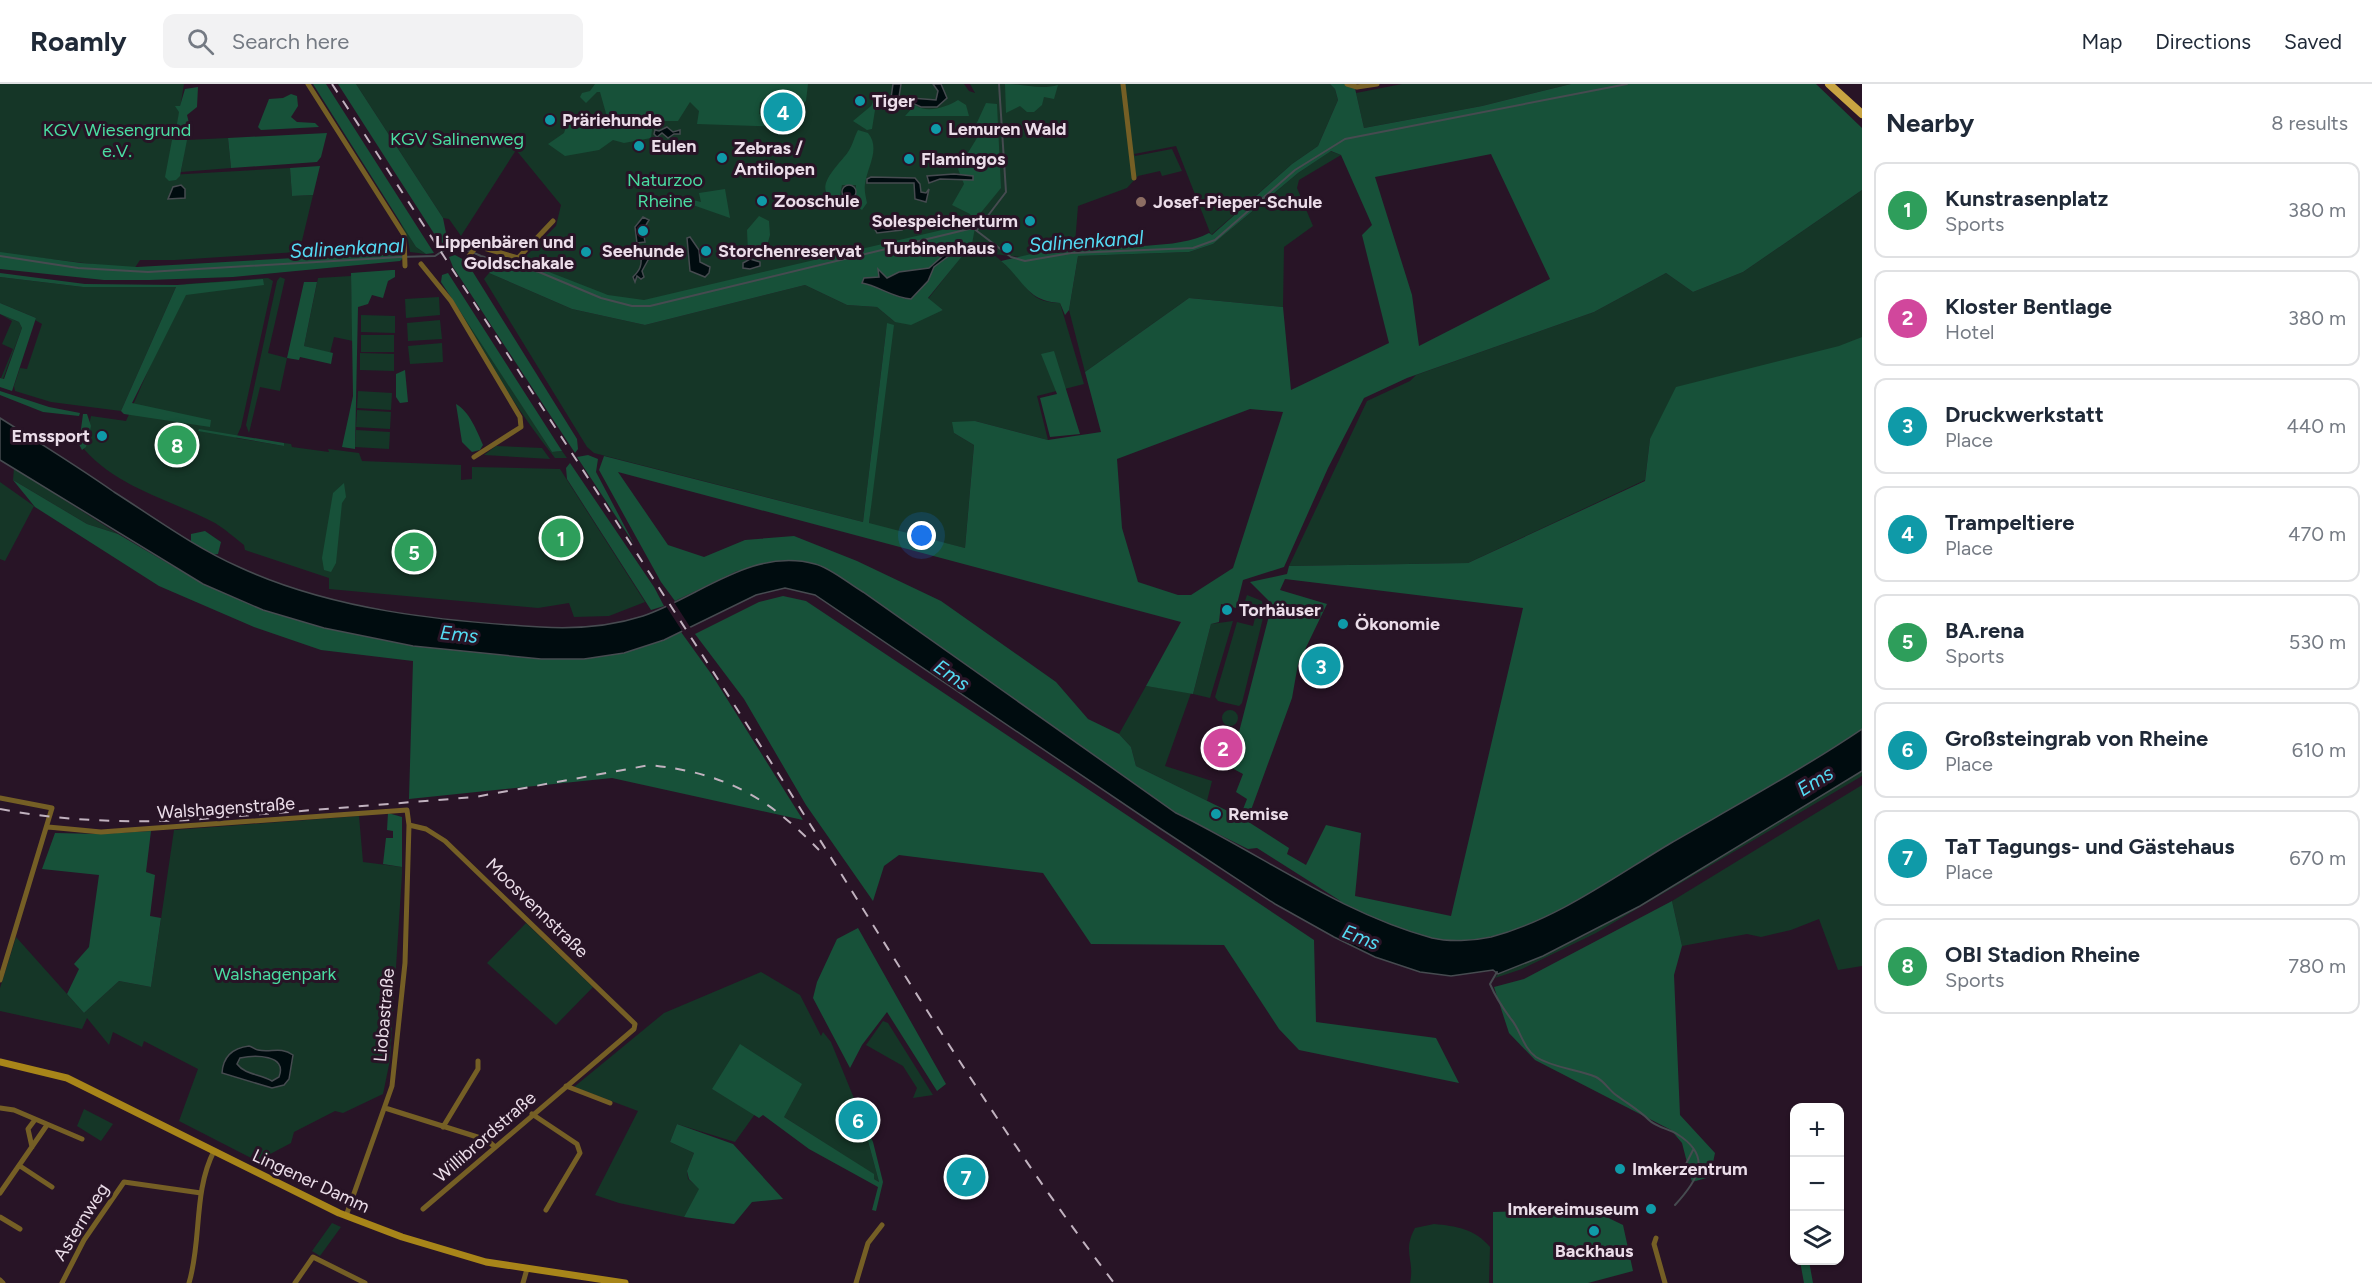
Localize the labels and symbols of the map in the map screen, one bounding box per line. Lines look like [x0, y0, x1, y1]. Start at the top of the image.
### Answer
pin: 4 [764, 90, 802, 135]
place label: Tiger [872, 90, 915, 112]
marker: Tiger [853, 94, 867, 108]
place label: Präriehunde [562, 109, 662, 131]
marker: Präriehunde [543, 113, 557, 127]
place label: Lemuren Wald [948, 118, 1067, 140]
park label: KGV Wiesengrund e.V. [43, 119, 191, 162]
marker: Lemuren Wald [929, 122, 943, 136]
park label: KGV Salinenweg [390, 128, 524, 150]
place label: Eulen [651, 135, 696, 157]
place label: Zebras / Antilopen [734, 137, 815, 180]
marker: Eulen [632, 139, 646, 153]
place label: Flamingos [921, 148, 1006, 170]
marker: Zebras / Antilopen [715, 151, 729, 165]
marker: Flamingos [902, 152, 916, 166]
park label: Naturzoo Rheine [627, 169, 703, 212]
place label: Zooschule [774, 190, 859, 212]
place label: Josef-Pieper-Schule [1153, 191, 1322, 213]
marker: Zooschule [755, 194, 769, 208]
marker: Josef-Pieper-Schule [1134, 195, 1148, 209]
place label: Solespeicherturm [871, 210, 1018, 232]
marker: Solespeicherturm [1023, 214, 1037, 228]
marker: Seehunde [636, 224, 650, 238]
water label: Salinenkanal [1028, 225, 1145, 257]
place label: Lippenbären und Goldschakale [435, 231, 574, 274]
water label: Salinenkanal [289, 233, 406, 263]
place label: Turbinenhaus [884, 237, 996, 259]
place label: Seehunde [602, 240, 684, 262]
place label: Storchenreservat [718, 240, 862, 262]
marker: Turbinenhaus [1000, 241, 1014, 255]
marker: Storchenreservat [699, 244, 713, 258]
marker: Lippenbären und Goldschakale [579, 245, 593, 259]
pin: 8 [158, 422, 196, 468]
place label: Emssport [12, 425, 90, 447]
marker: Emssport [95, 429, 109, 443]
pin: 1 [542, 516, 580, 560]
your location [907, 521, 936, 550]
pin: 5 [394, 530, 434, 574]
place label: Torhäuser [1239, 599, 1321, 621]
marker: Torhäuser [1220, 603, 1234, 617]
place label: Ökonomie [1355, 613, 1440, 635]
marker: Ökonomie [1336, 617, 1350, 631]
water label: Ems [439, 620, 480, 648]
pin: 3 [1302, 644, 1340, 688]
water label: Ems [929, 654, 975, 696]
pin: 2 [1204, 726, 1242, 770]
water label: Ems [1792, 760, 1838, 801]
street label: Walshagenstraße [156, 792, 296, 824]
place label: Remise [1228, 803, 1288, 825]
marker: Remise [1209, 807, 1223, 821]
street label: Moosvennstraße [481, 854, 593, 963]
water label: Ems [1339, 919, 1384, 955]
park label: Walshagenpark [214, 963, 336, 985]
street label: Liobastraße [369, 967, 399, 1063]
street label: Willibrordstraße [430, 1087, 541, 1187]
pin: 6 [838, 1098, 878, 1142]
street label: Lingener Damm [249, 1144, 373, 1218]
pin: 7 [946, 1154, 986, 1200]
place label: Imkerzentrum [1632, 1158, 1748, 1180]
marker: Imkerzentrum [1613, 1162, 1627, 1176]
street label: Asternweg [48, 1179, 114, 1265]
place label: Imkereimuseum [1507, 1198, 1639, 1220]
marker: Imkereimuseum [1644, 1202, 1658, 1216]
marker: Backhaus [1587, 1224, 1601, 1238]
place label: Backhaus [1555, 1240, 1634, 1262]

